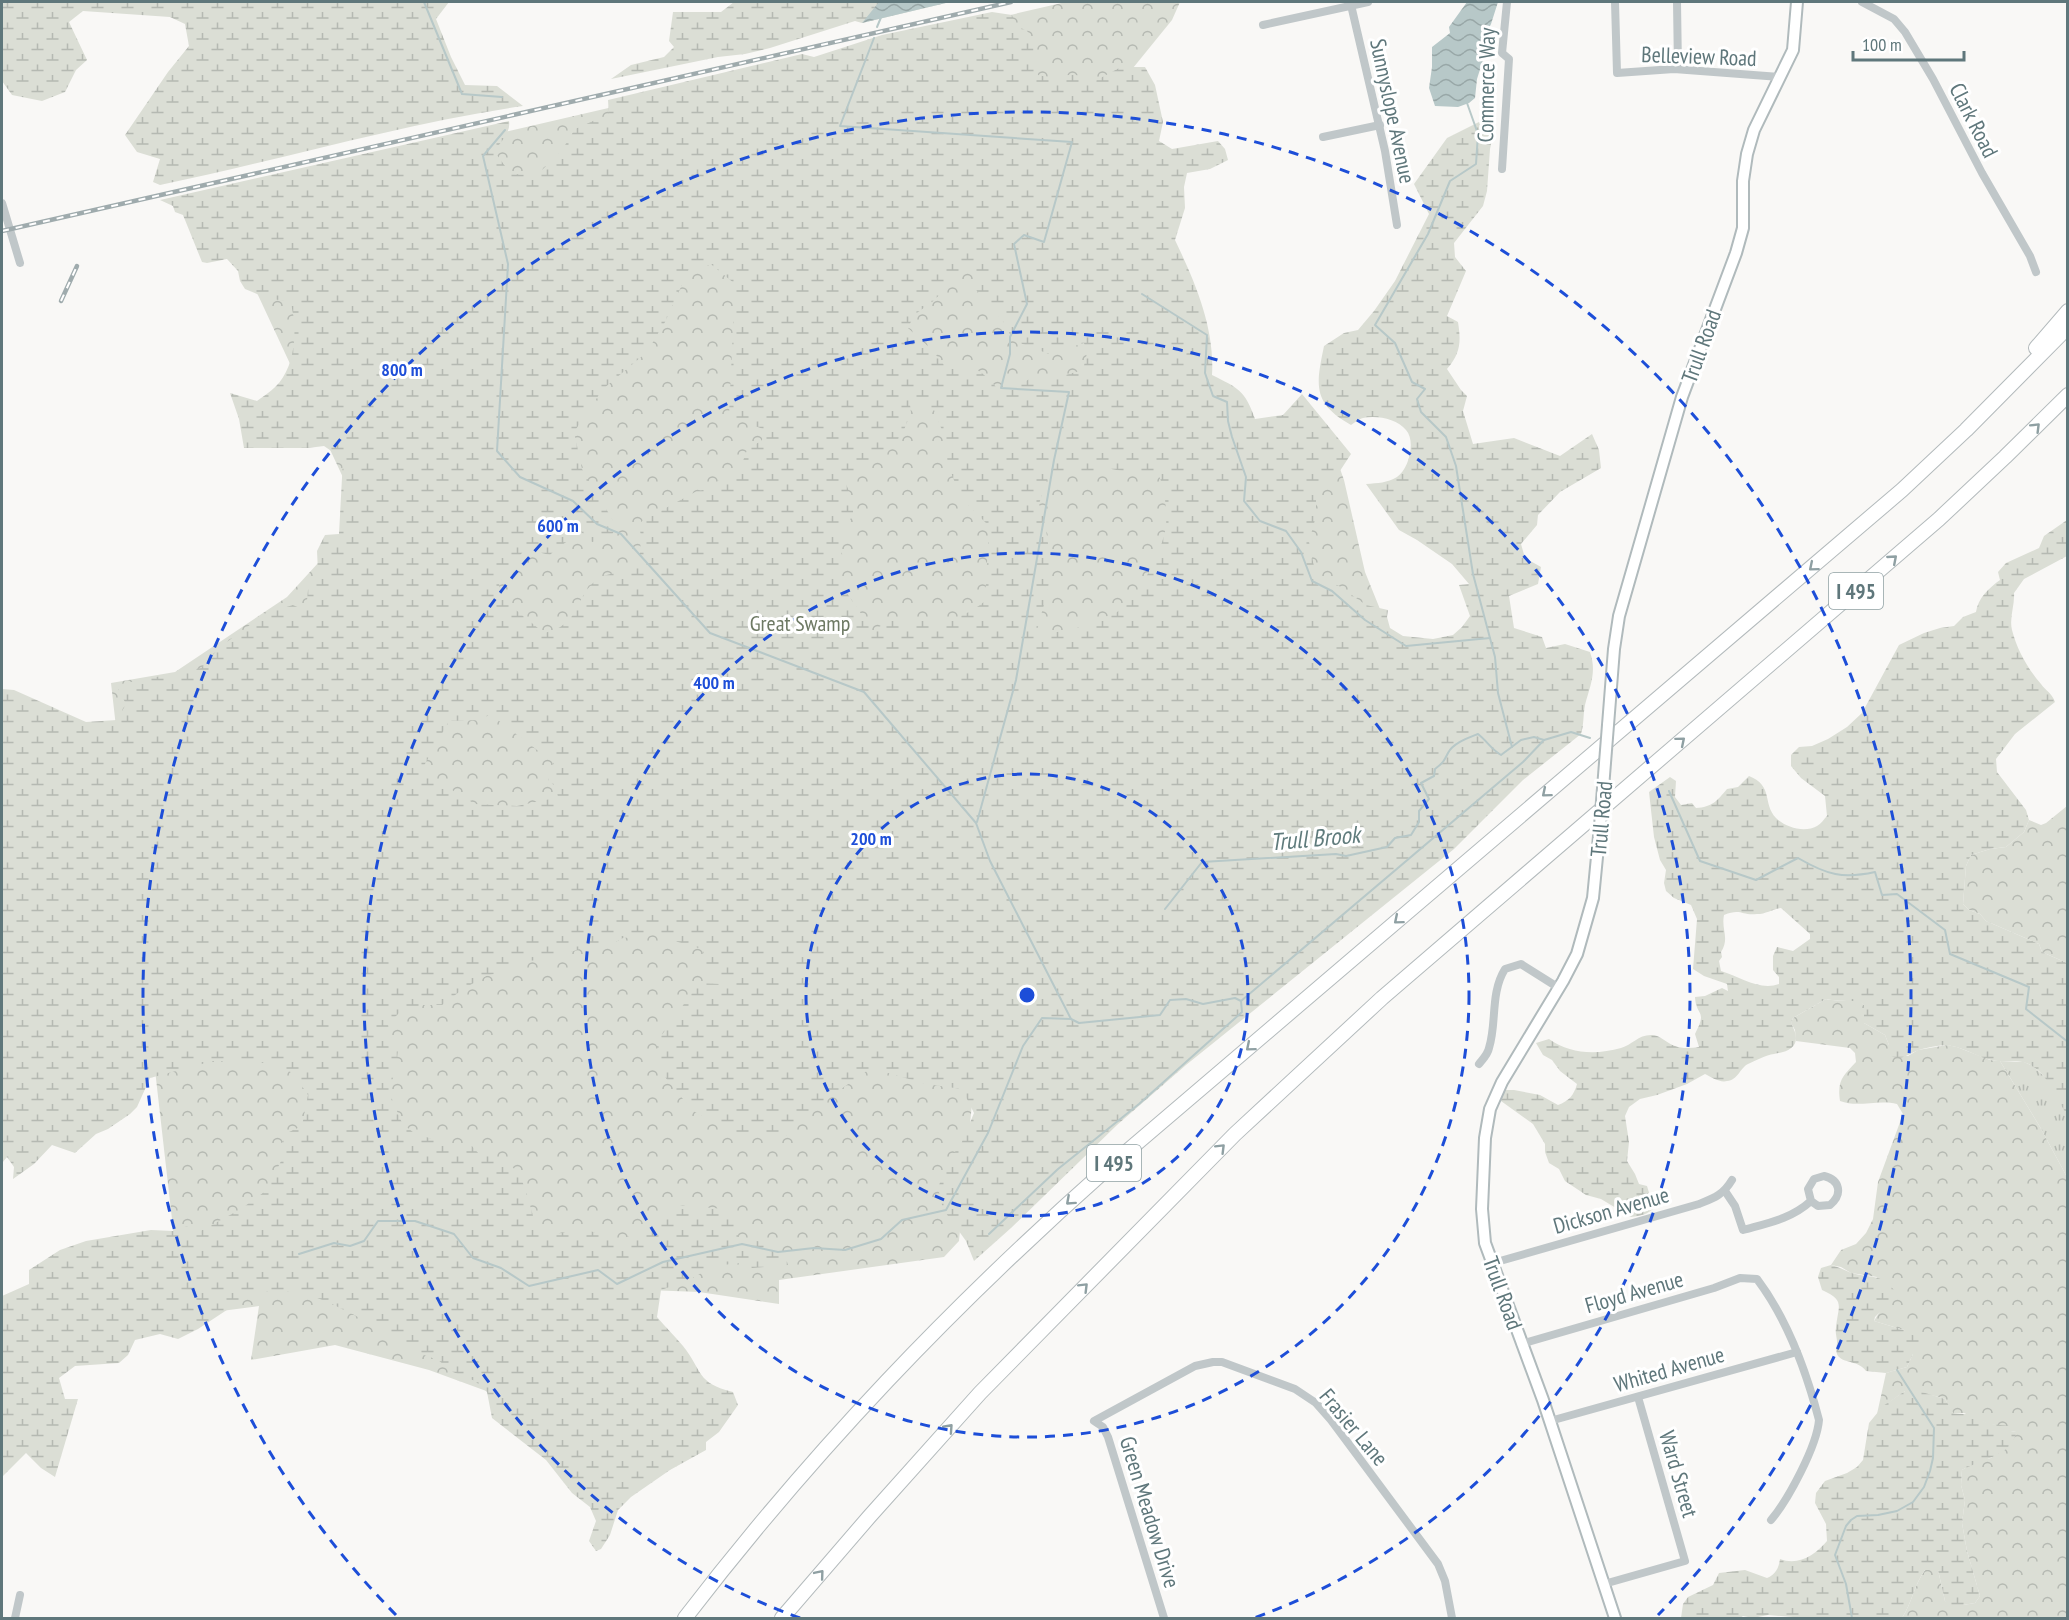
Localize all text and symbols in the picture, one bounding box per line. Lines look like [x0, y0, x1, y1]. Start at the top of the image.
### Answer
scale bar [1853, 24, 1964, 62]
street label: Commerce Way [1471, 27, 1501, 143]
text: 100 m [1862, 33, 1902, 56]
street label: Sunnyslope Avenue [1364, 36, 1422, 186]
street label: Belleview Road [1641, 40, 1757, 72]
street label: Clark Road [1943, 78, 2005, 162]
street label: Trull Road [1675, 306, 1727, 386]
text: 800 m [381, 358, 423, 381]
one-way arrow [2029, 423, 2039, 434]
text: 600 m [537, 514, 579, 537]
one-way arrow [1886, 555, 1897, 566]
one-way arrow [1809, 560, 1820, 571]
road number: I 495 [1829, 573, 1883, 609]
park label: Great Swamp [750, 609, 850, 637]
text: 400 m [693, 671, 735, 694]
one-way arrow [1674, 737, 1685, 748]
street label: Trull Road [1584, 780, 1618, 858]
one-way arrow [1542, 786, 1553, 797]
water label: Trull Brook [1269, 818, 1364, 857]
text: 200 m [850, 827, 892, 850]
one-way arrow [1394, 913, 1405, 924]
centre of rings [1017, 985, 1037, 1005]
one-way arrow [1246, 1039, 1257, 1050]
road number: I 495 [1087, 1145, 1141, 1181]
one-way arrow [1213, 1145, 1224, 1156]
street label: Dickson Avenue [1550, 1180, 1672, 1240]
one-way arrow [1066, 1194, 1077, 1205]
street label: Trull Road [1477, 1253, 1529, 1333]
street label: Floyd Avenue [1582, 1265, 1686, 1319]
one-way arrow [1077, 1284, 1088, 1294]
street label: Whited Avenue [1611, 1340, 1727, 1398]
street label: Frasier Lane [1314, 1383, 1394, 1471]
one-way arrow [942, 1424, 953, 1434]
street label: Ward Street [1653, 1428, 1705, 1520]
street label: Green Meadow Drive [1114, 1433, 1186, 1591]
one-way arrow [813, 1570, 824, 1581]

